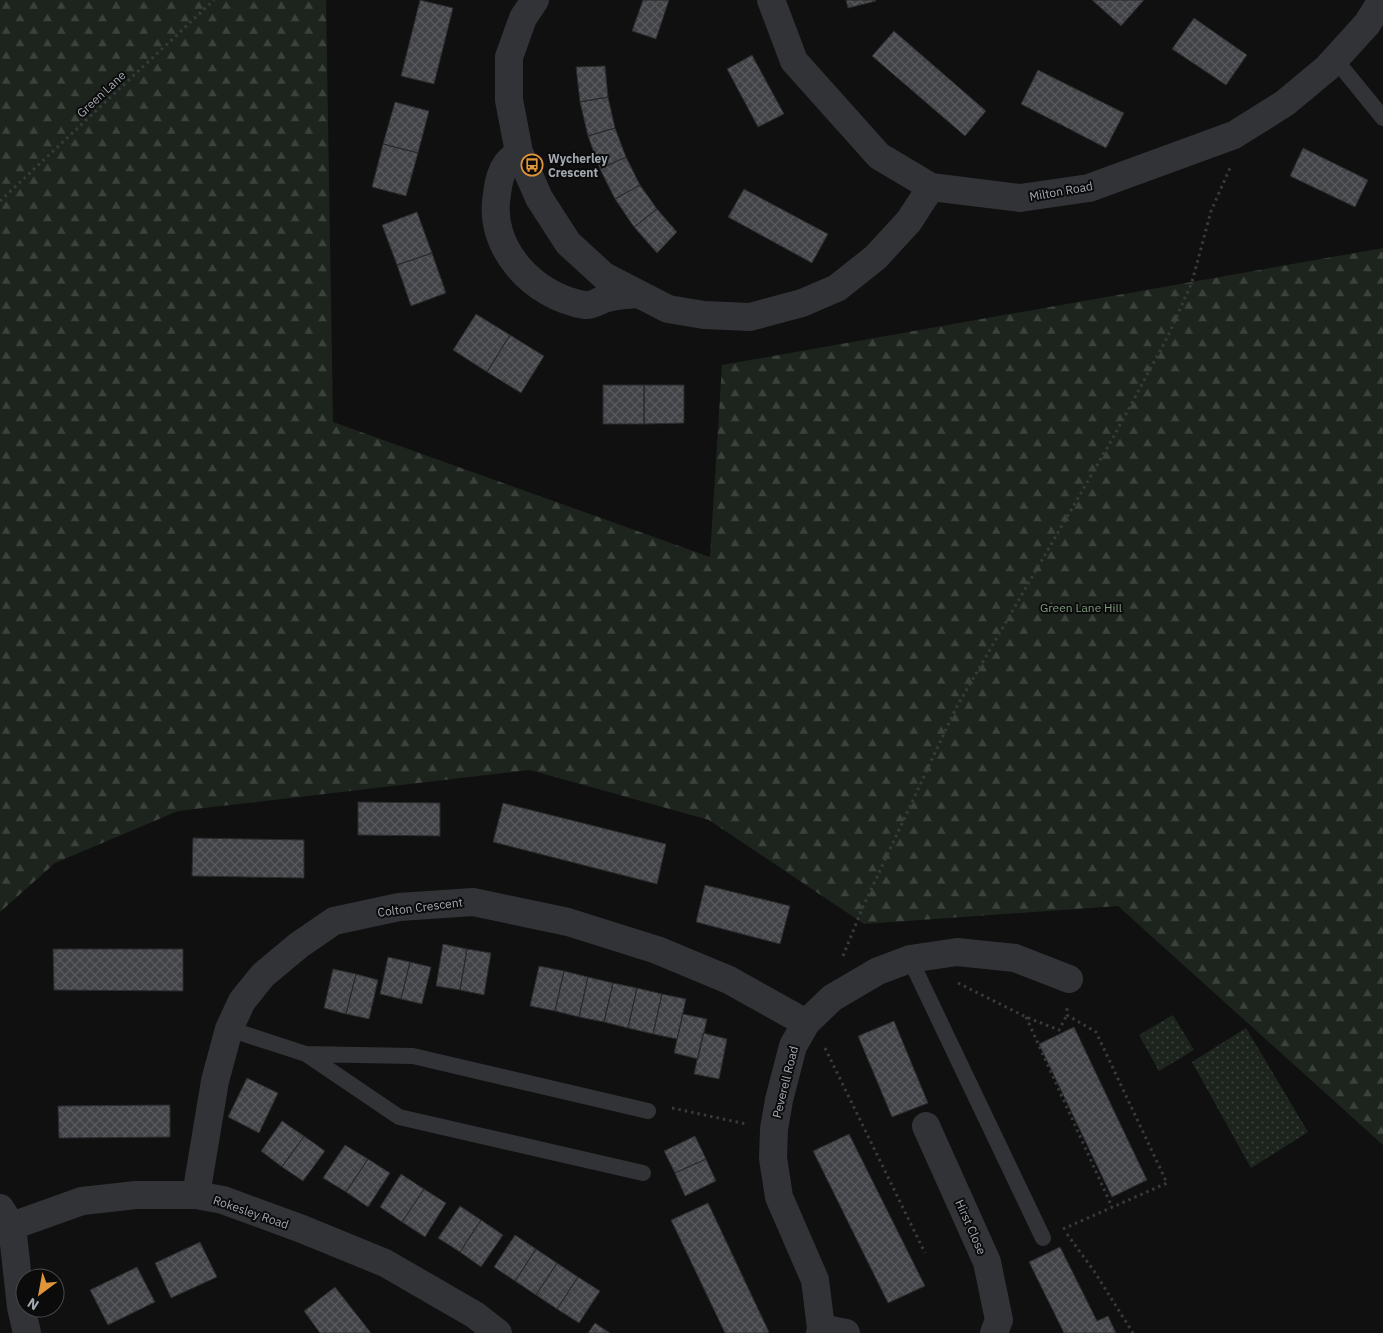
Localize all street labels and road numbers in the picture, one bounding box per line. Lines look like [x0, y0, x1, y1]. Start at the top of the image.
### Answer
street label: Green Lane [73, 67, 129, 120]
street label: Milton Road [1028, 178, 1094, 204]
street label: Colton Crescent [377, 894, 463, 920]
street label: Peverell Road [769, 1044, 801, 1120]
street label: Rokesley Road [211, 1192, 291, 1232]
street label: Hirst Close [952, 1197, 990, 1257]

